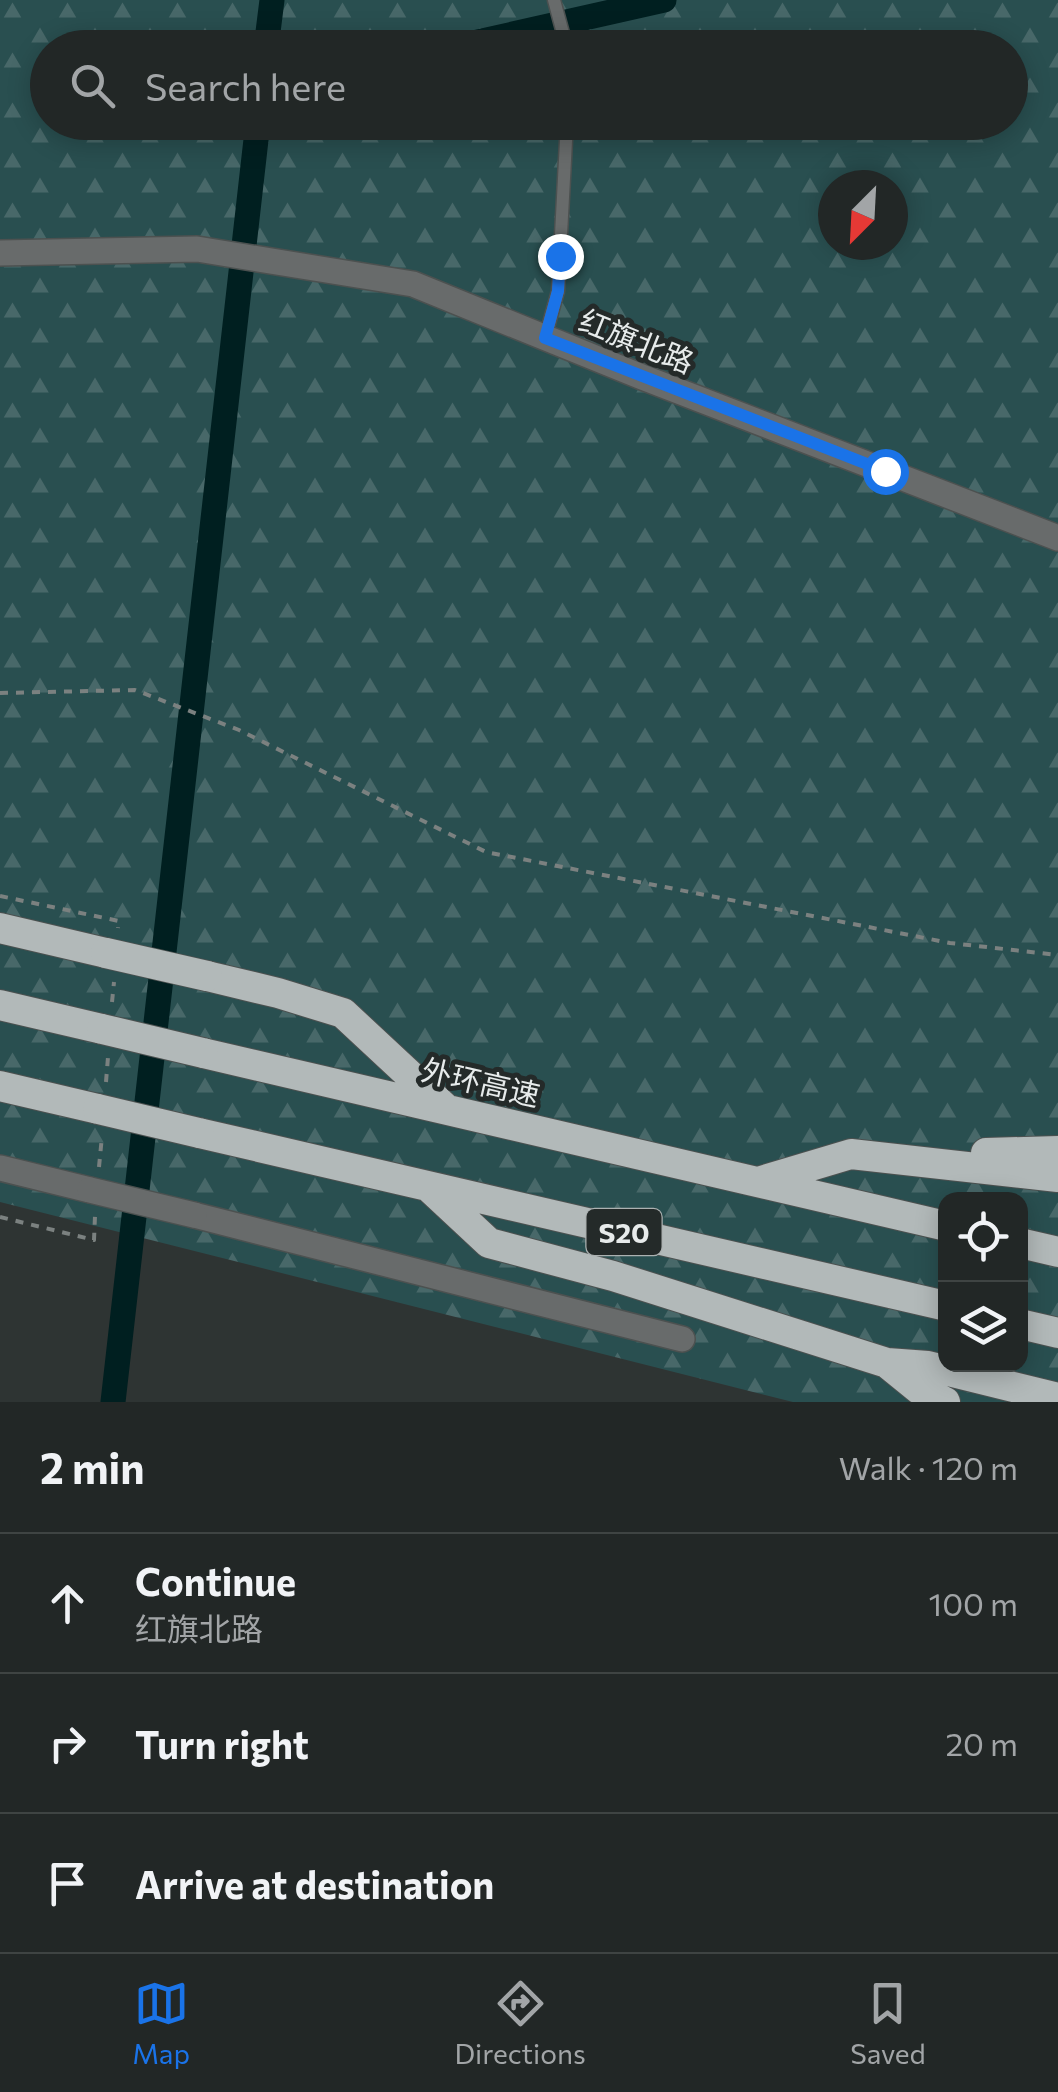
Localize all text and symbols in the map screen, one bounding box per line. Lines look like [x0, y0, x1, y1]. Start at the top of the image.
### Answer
search box [30, 30, 1028, 140]
icon: search [65, 58, 120, 113]
text: Search here [145, 62, 346, 109]
north arrow [818, 170, 908, 260]
route end [538, 234, 584, 280]
street label: 红旗北路 [574, 300, 700, 380]
route start [863, 449, 909, 495]
street label: 外环高速 [418, 1049, 544, 1113]
map controls [938, 1192, 1028, 1372]
button: locate [938, 1192, 1028, 1282]
road number: S20 [586, 1209, 662, 1255]
button: layers [938, 1282, 1028, 1372]
text: 2 min [40, 1441, 145, 1493]
text: Walk · 120 m [839, 1447, 1018, 1487]
text: Continue [135, 1557, 296, 1604]
icon: ahead [40, 1576, 95, 1631]
text: 100 m [929, 1583, 1018, 1623]
text: 红旗北路 [135, 1608, 263, 1648]
icon: right [40, 1716, 95, 1771]
text: Turn right [135, 1720, 309, 1767]
text: 20 m [945, 1723, 1018, 1763]
icon: arrive [40, 1856, 95, 1911]
text: Arrive at destination [135, 1860, 494, 1907]
tab: Map [132, 1976, 190, 2070]
tab: Directions [454, 1976, 586, 2070]
tab: Saved [850, 1976, 926, 2070]

